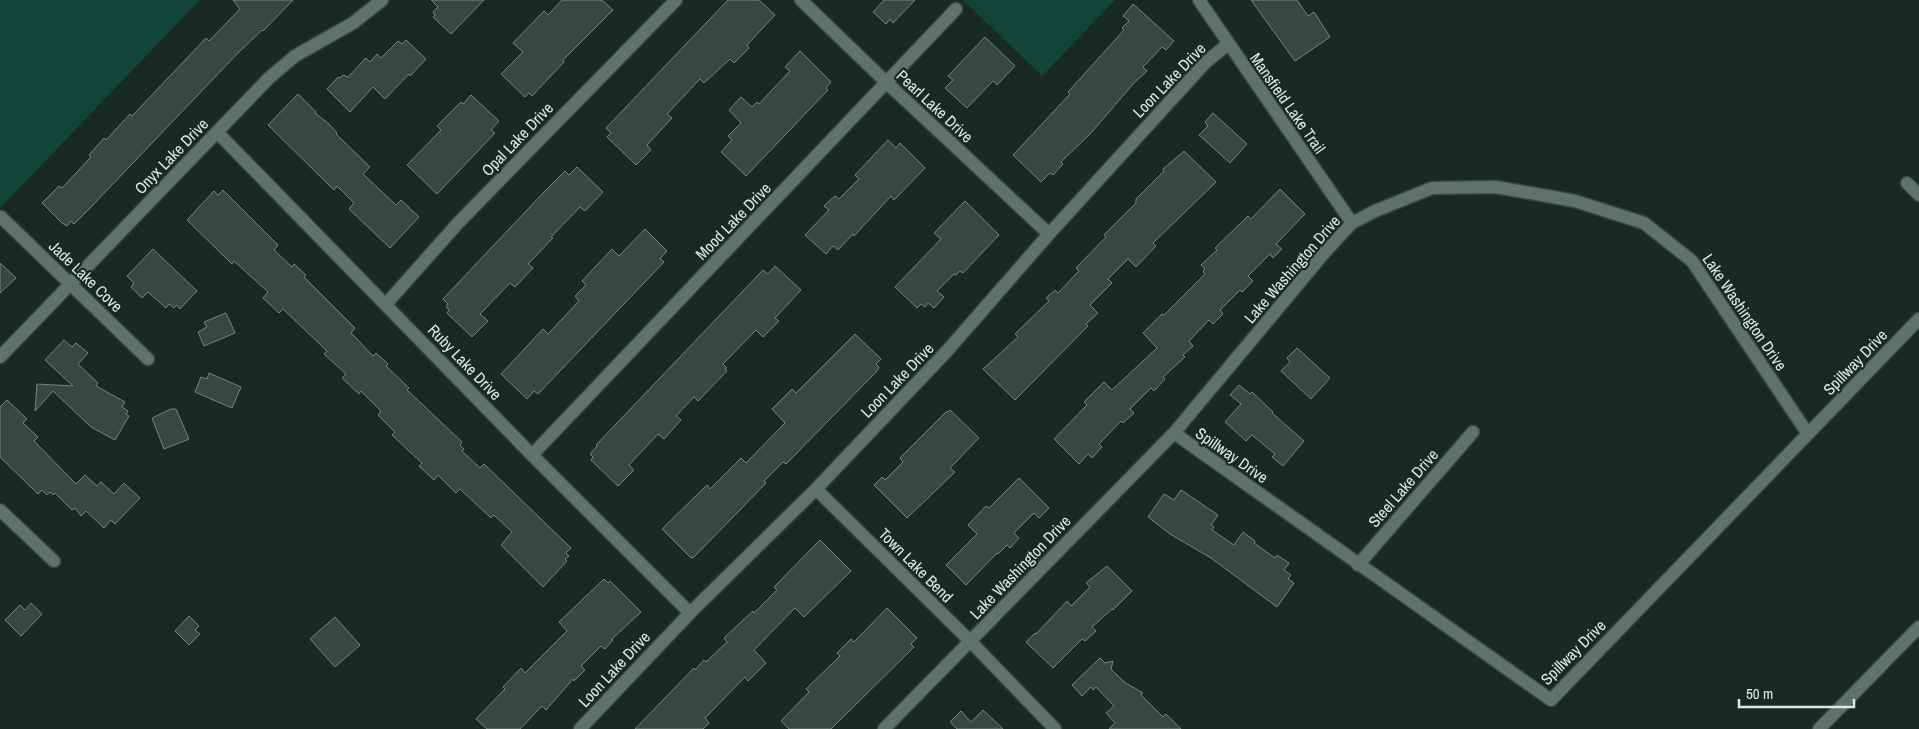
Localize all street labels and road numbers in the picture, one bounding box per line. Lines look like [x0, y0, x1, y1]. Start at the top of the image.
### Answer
street label: Loon Lake Drive [1128, 38, 1210, 122]
street label: Mansfield Lake Trail [1245, 48, 1331, 158]
street label: Pearl Lake Drive [892, 65, 978, 147]
street label: Opal Lake Drive [476, 97, 558, 181]
street label: Onyx Lake Drive [129, 113, 213, 199]
street label: Mood Lake Drive [690, 177, 776, 265]
street label: Lake Washington Drive [1239, 210, 1345, 328]
street label: Jade Lake Cove [44, 235, 128, 317]
street label: Lake Washington Drive [1698, 249, 1792, 375]
street label: Ruby Lake Drive [423, 319, 507, 405]
street label: Spillway Drive [1818, 324, 1892, 400]
street label: Loon Lake Drive [856, 338, 938, 422]
street label: Spillway Drive [1191, 422, 1273, 488]
street label: Steel Lake Drive [1363, 444, 1443, 532]
street label: Lake Washington Drive [965, 510, 1075, 624]
street label: Town Lake Bend [874, 523, 958, 607]
street label: Spillway Drive [1536, 615, 1610, 689]
street label: Loon Lake Drive [573, 626, 655, 712]

